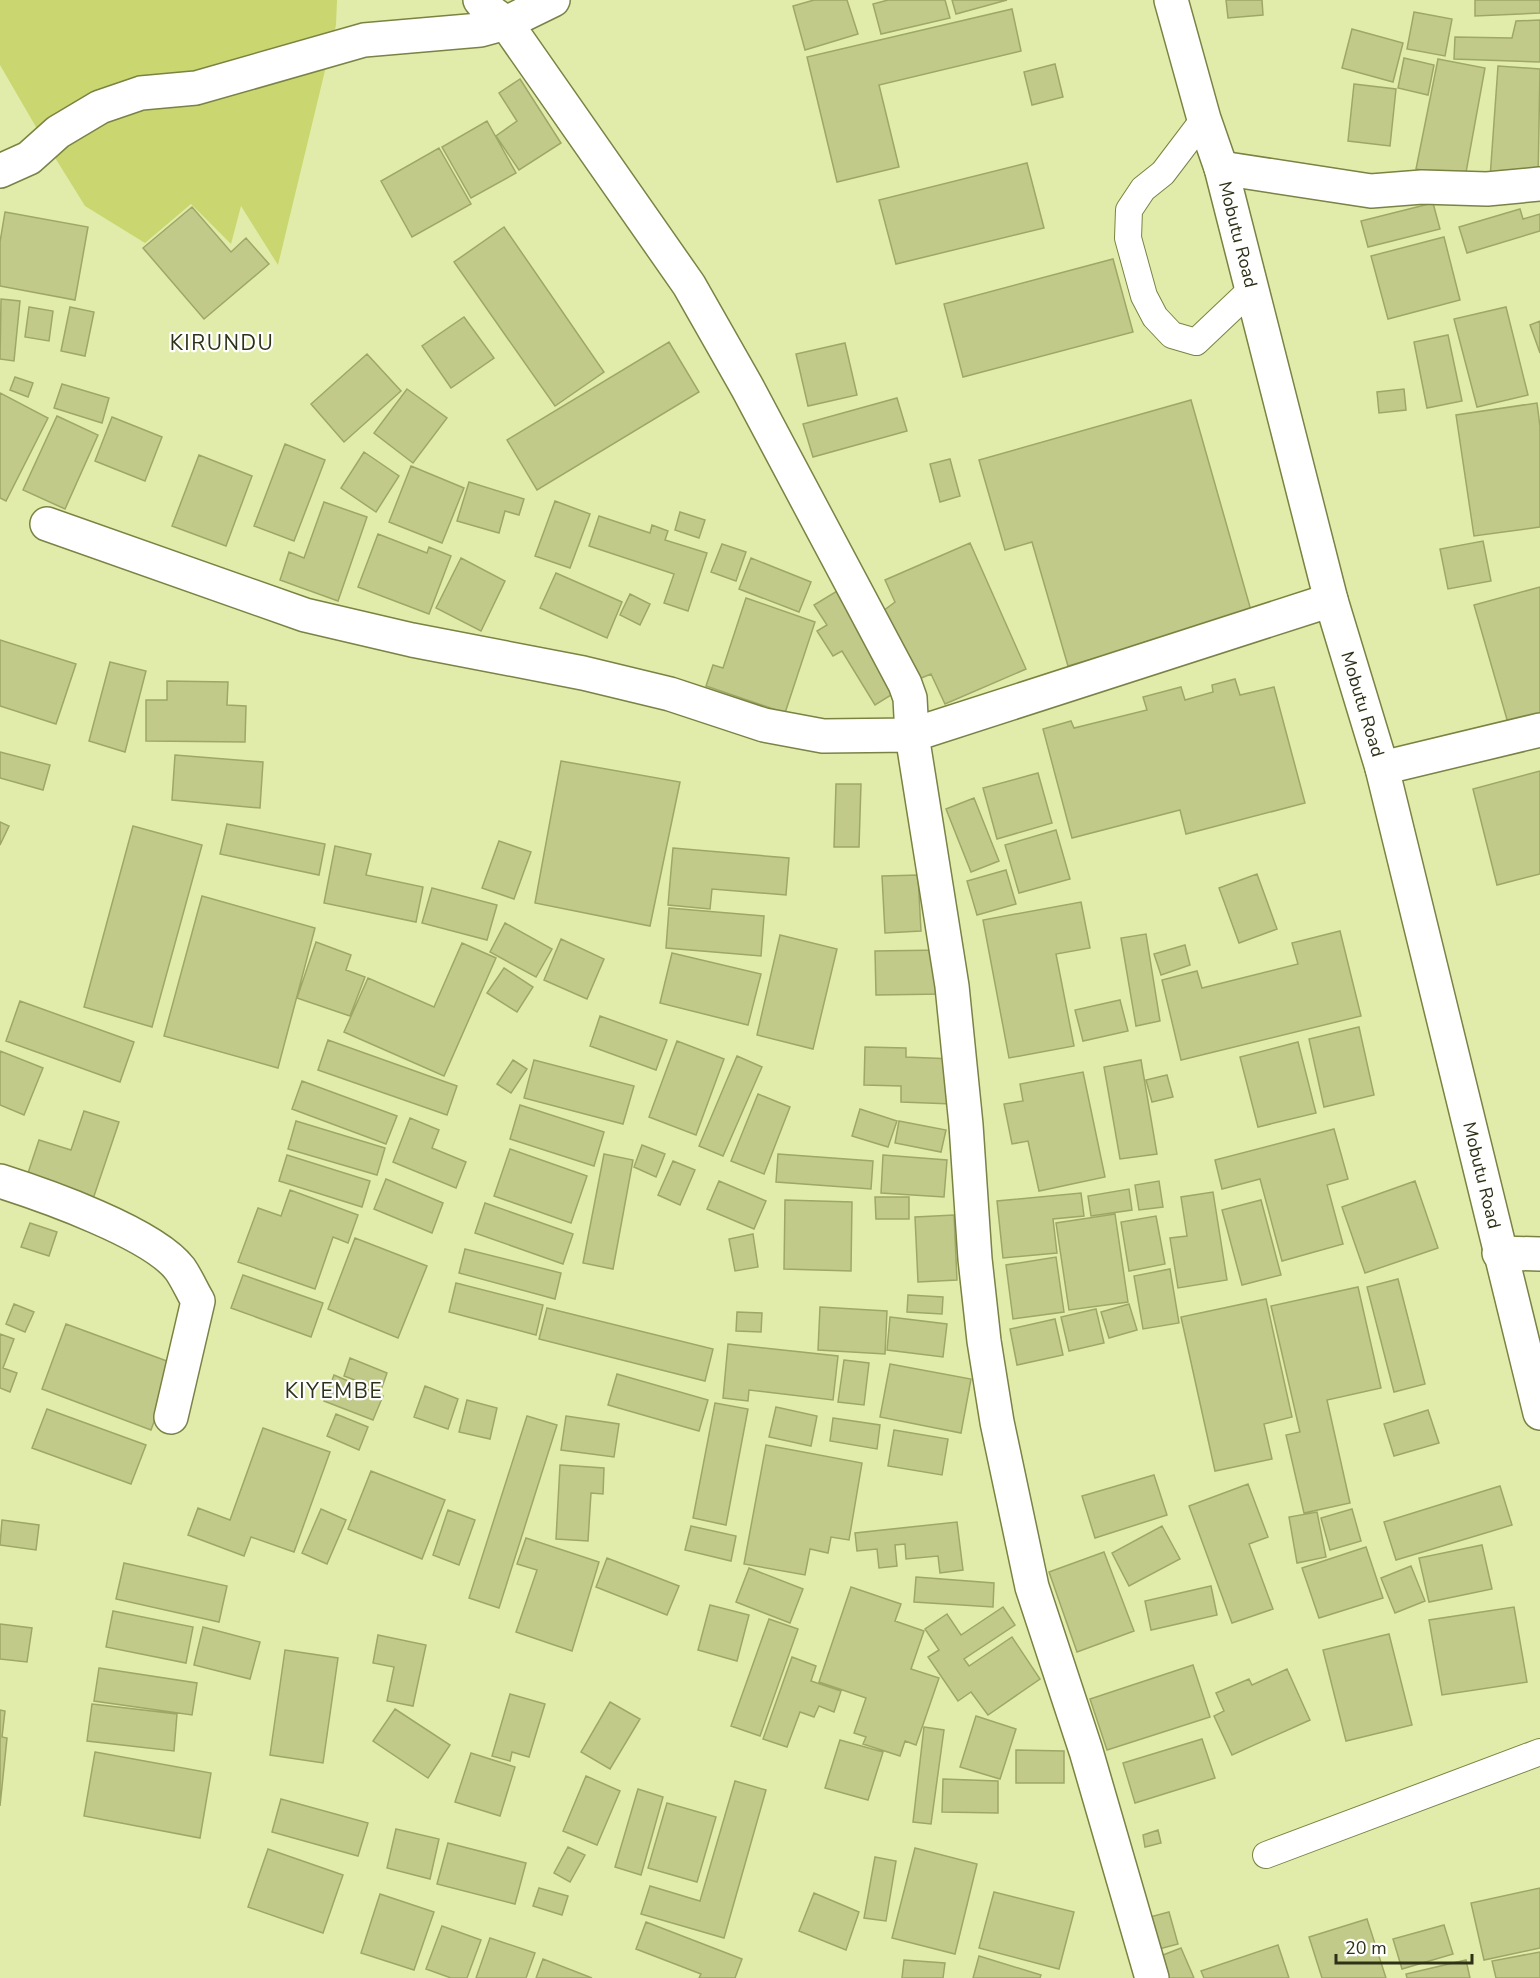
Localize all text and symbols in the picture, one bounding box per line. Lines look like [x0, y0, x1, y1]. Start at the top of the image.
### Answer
street label: Mobutu Road [1213, 179, 1263, 290]
district label: KIRUNDU [170, 329, 274, 357]
street label: Mobutu Road [1335, 649, 1390, 760]
street label: Mobutu Road [1457, 1119, 1506, 1231]
district label: KIYEMBE [285, 1377, 383, 1405]
scale bar [1336, 1927, 1472, 1965]
text: 20 m [1345, 1936, 1387, 1960]

